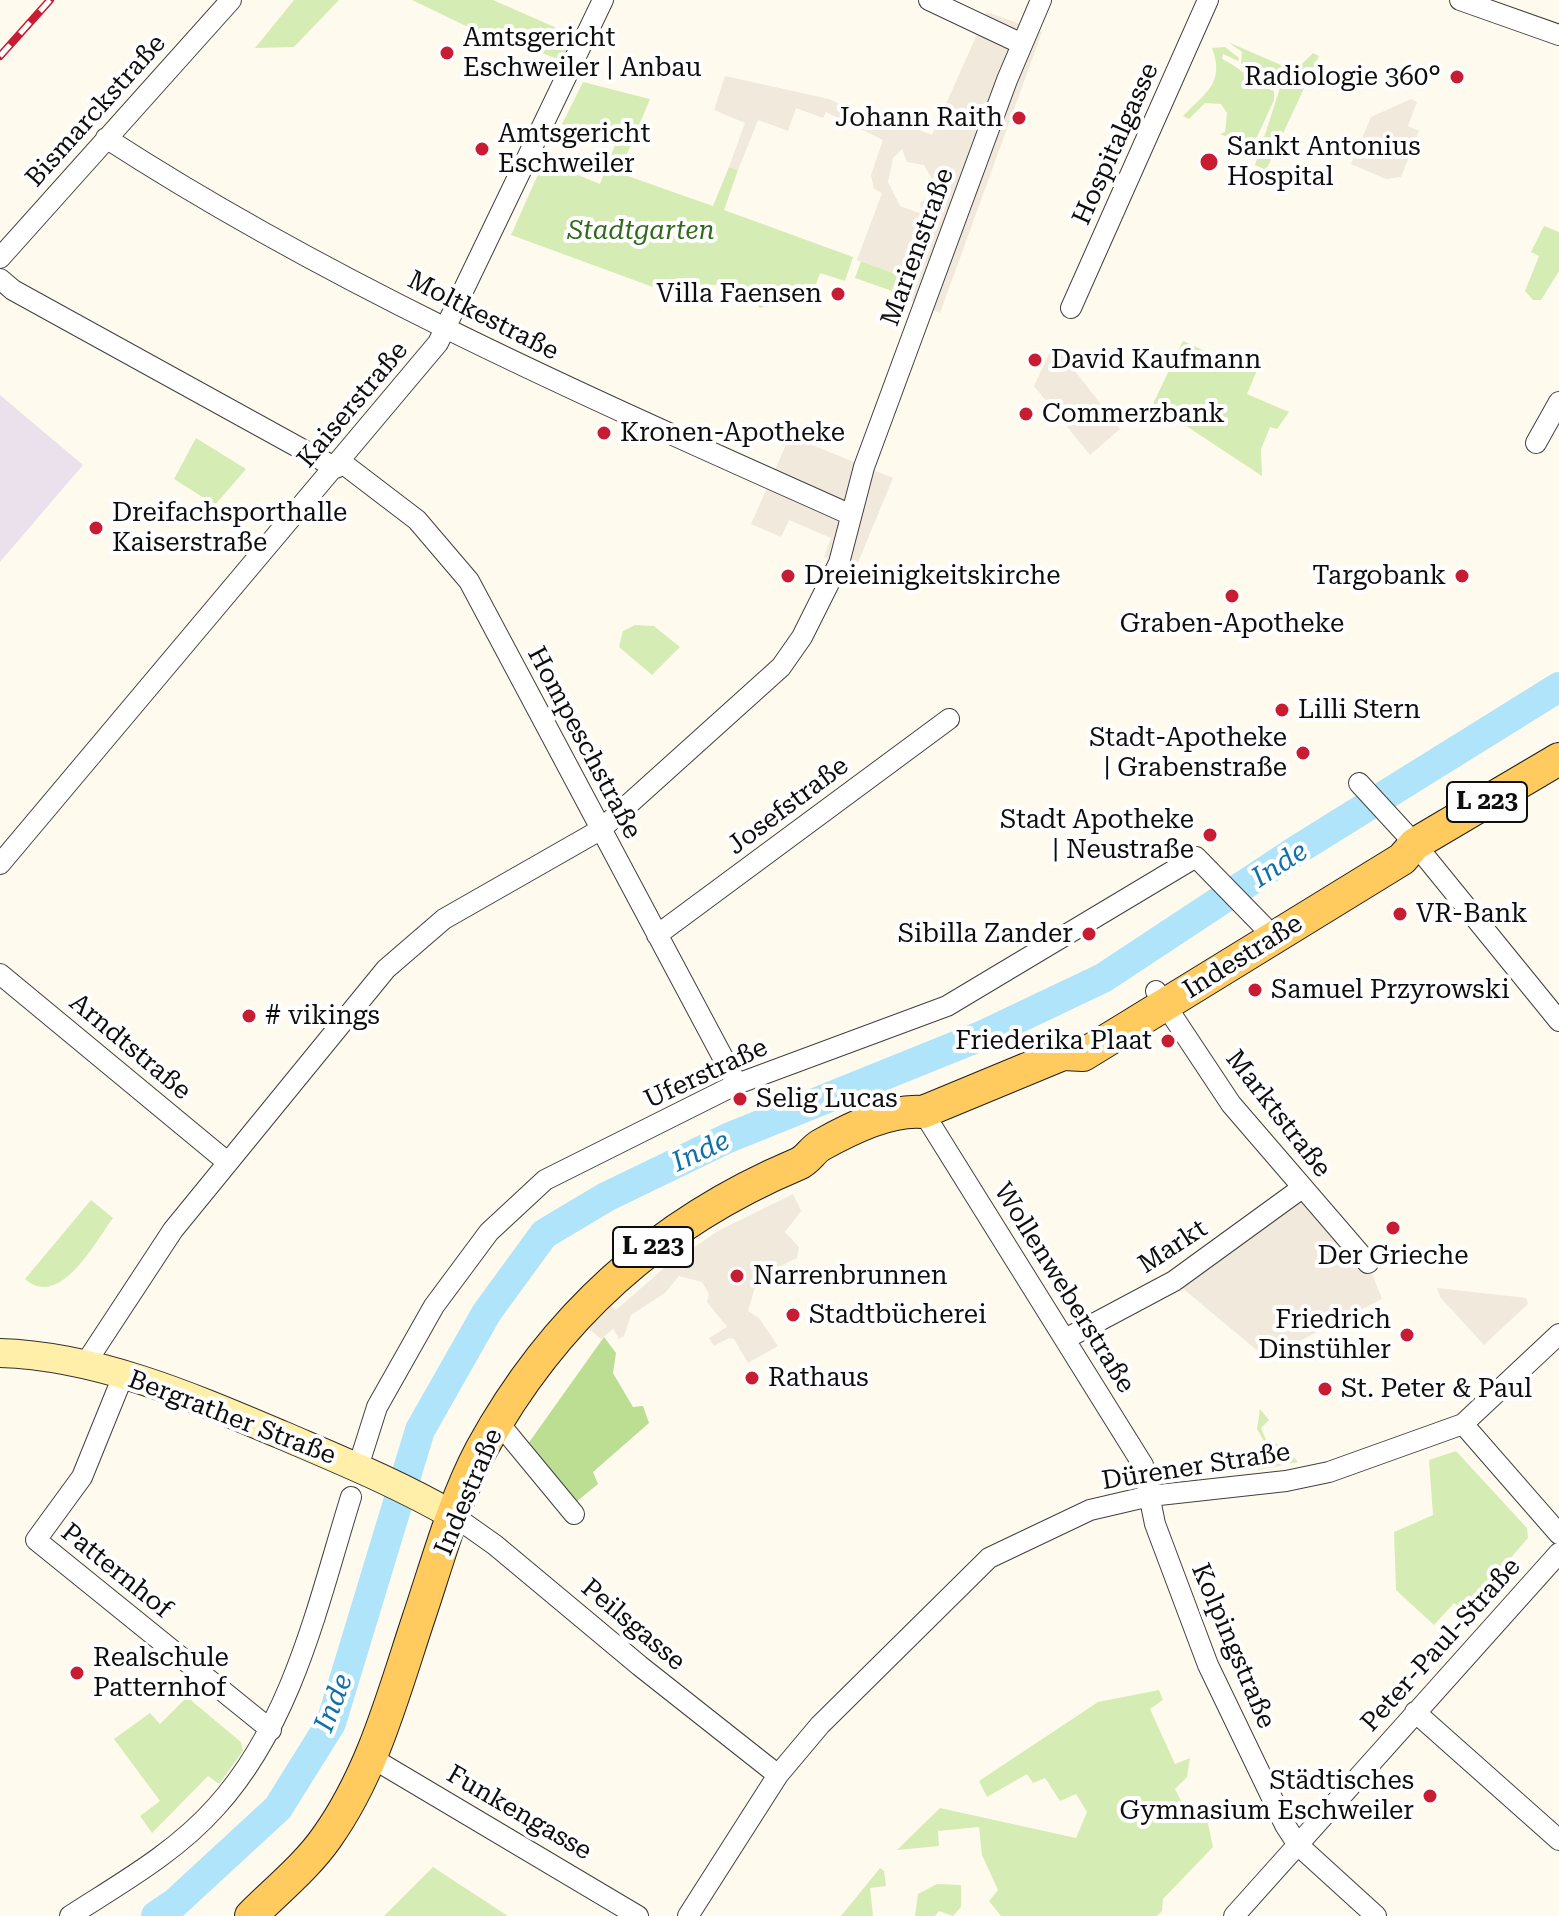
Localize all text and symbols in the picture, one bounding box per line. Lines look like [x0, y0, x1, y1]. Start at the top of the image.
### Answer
place label: Amtsgericht Eschweiler | Anbau [463, 22, 701, 84]
street label: Bismarckstraße [19, 28, 173, 194]
marker: Amtsgericht Eschweiler | Anbau [438, 44, 456, 62]
street label: Hospitalgasse [1066, 58, 1166, 230]
place label: Radiologie 360° [1244, 61, 1441, 93]
marker: Radiologie 360° [1448, 68, 1466, 86]
place label: Johann Raith [835, 102, 1003, 134]
marker: Johann Raith [1010, 109, 1028, 127]
place label: Amtsgericht Eschweiler [498, 118, 650, 180]
place label: Sankt Antonius Hospital [1227, 131, 1421, 192]
marker: Amtsgericht Eschweiler [473, 140, 491, 158]
marker: Sankt Antonius Hospital [1198, 151, 1220, 173]
street label: Marienstraße [875, 164, 961, 330]
park label: Stadtgarten [567, 215, 715, 247]
street label: Moltkestraße [402, 265, 564, 367]
place label: Villa Faensen [656, 278, 822, 310]
marker: Villa Faensen [829, 285, 847, 303]
street label: Kaiserstraße [291, 335, 415, 475]
place label: David Kaufmann [1051, 344, 1261, 376]
marker: David Kaufmann [1026, 351, 1044, 369]
place label: Commerzbank [1042, 398, 1225, 430]
marker: Commerzbank [1017, 405, 1035, 423]
place label: Kronen-Apotheke [620, 417, 845, 449]
marker: Kronen-Apotheke [595, 424, 613, 442]
place label: Dreifachsporthalle Kaiserstraße [112, 497, 347, 558]
marker: Dreifachsporthalle Kaiserstraße [87, 519, 105, 537]
place label: Dreieinigkeitskirche [804, 560, 1061, 592]
place label: Targobank [1312, 560, 1446, 592]
marker: Dreieinigkeitskirche [779, 567, 797, 585]
marker: Targobank [1453, 567, 1471, 585]
marker: Graben-Apotheke [1223, 587, 1241, 605]
place label: Graben-Apotheke [1120, 608, 1344, 640]
street label: Hompeschstraße [520, 642, 648, 844]
place label: Lilli Stern [1298, 694, 1421, 726]
marker: Lilli Stern [1273, 701, 1291, 719]
place label: Stadt-Apotheke | Grabenstraße [1089, 722, 1287, 784]
marker: Stadt-Apotheke | Grabenstraße [1294, 744, 1312, 762]
street label: Josefstraße [721, 750, 855, 862]
road number: L 223 [1447, 782, 1527, 822]
place label: Stadt Apotheke | Neustraße [1000, 804, 1194, 866]
marker: Stadt Apotheke | Neustraße [1201, 826, 1219, 844]
water label: Inde [1246, 835, 1314, 895]
place label: VR-Bank [1416, 898, 1527, 930]
marker: VR-Bank [1391, 905, 1409, 923]
street label: Indestraße [1178, 908, 1308, 1006]
place label: Sibilla Zander [898, 918, 1073, 950]
marker: Sibilla Zander [1080, 925, 1098, 943]
place label: Samuel Przyrowski [1271, 974, 1509, 1006]
marker: Samuel Przyrowski [1246, 981, 1264, 999]
street label: Arndtstraße [63, 987, 197, 1107]
place label: # vikings [265, 1000, 380, 1032]
marker: # vikings [240, 1007, 258, 1025]
place label: Friederika Plaat [955, 1025, 1152, 1057]
street label: Uferstraße [639, 1032, 773, 1116]
marker: Friederika Plaat [1159, 1032, 1177, 1050]
street label: Marktstraße [1219, 1044, 1337, 1184]
place label: Selig Lucas [756, 1083, 898, 1115]
marker: Selig Lucas [731, 1090, 749, 1108]
water label: Inde [667, 1124, 735, 1180]
street label: Wollenweberstraße [987, 1177, 1141, 1399]
street label: Markt [1133, 1213, 1213, 1281]
marker: Der Grieche [1384, 1219, 1402, 1237]
road number: L 223 [613, 1227, 693, 1267]
place label: Der Grieche [1317, 1240, 1469, 1272]
place label: Narrenbrunnen [753, 1260, 948, 1292]
marker: Narrenbrunnen [728, 1267, 746, 1285]
place label: Stadtbücherei [809, 1299, 986, 1331]
place label: Friedrich Dinstühler [1258, 1304, 1391, 1366]
marker: Stadtbücherei [784, 1306, 802, 1324]
marker: Friedrich Dinstühler [1398, 1326, 1416, 1344]
place label: Rathaus [768, 1362, 869, 1394]
street label: Bergrather Straße [124, 1364, 340, 1472]
marker: Rathaus [743, 1369, 761, 1387]
place label: St. Peter & Paul [1341, 1373, 1532, 1405]
marker: St. Peter & Paul [1316, 1380, 1334, 1398]
street label: Indestraße [428, 1424, 510, 1560]
street label: Dürener Straße [1100, 1437, 1292, 1497]
street label: Patternhof [54, 1517, 178, 1625]
street label: Peter-Paul-Straße [1355, 1552, 1527, 1738]
street label: Kolpingstraße [1184, 1559, 1282, 1733]
street label: Peilsgasse [575, 1572, 691, 1678]
place label: Realschule Patternhof [93, 1642, 229, 1704]
marker: Realschule Patternhof [68, 1664, 86, 1682]
water label: Inde [308, 1669, 360, 1737]
street label: Funkengasse [441, 1759, 597, 1867]
place label: Städtisches Gymnasium Eschweiler [1120, 1765, 1414, 1826]
marker: Städtisches Gymnasium Eschweiler [1421, 1787, 1439, 1805]

